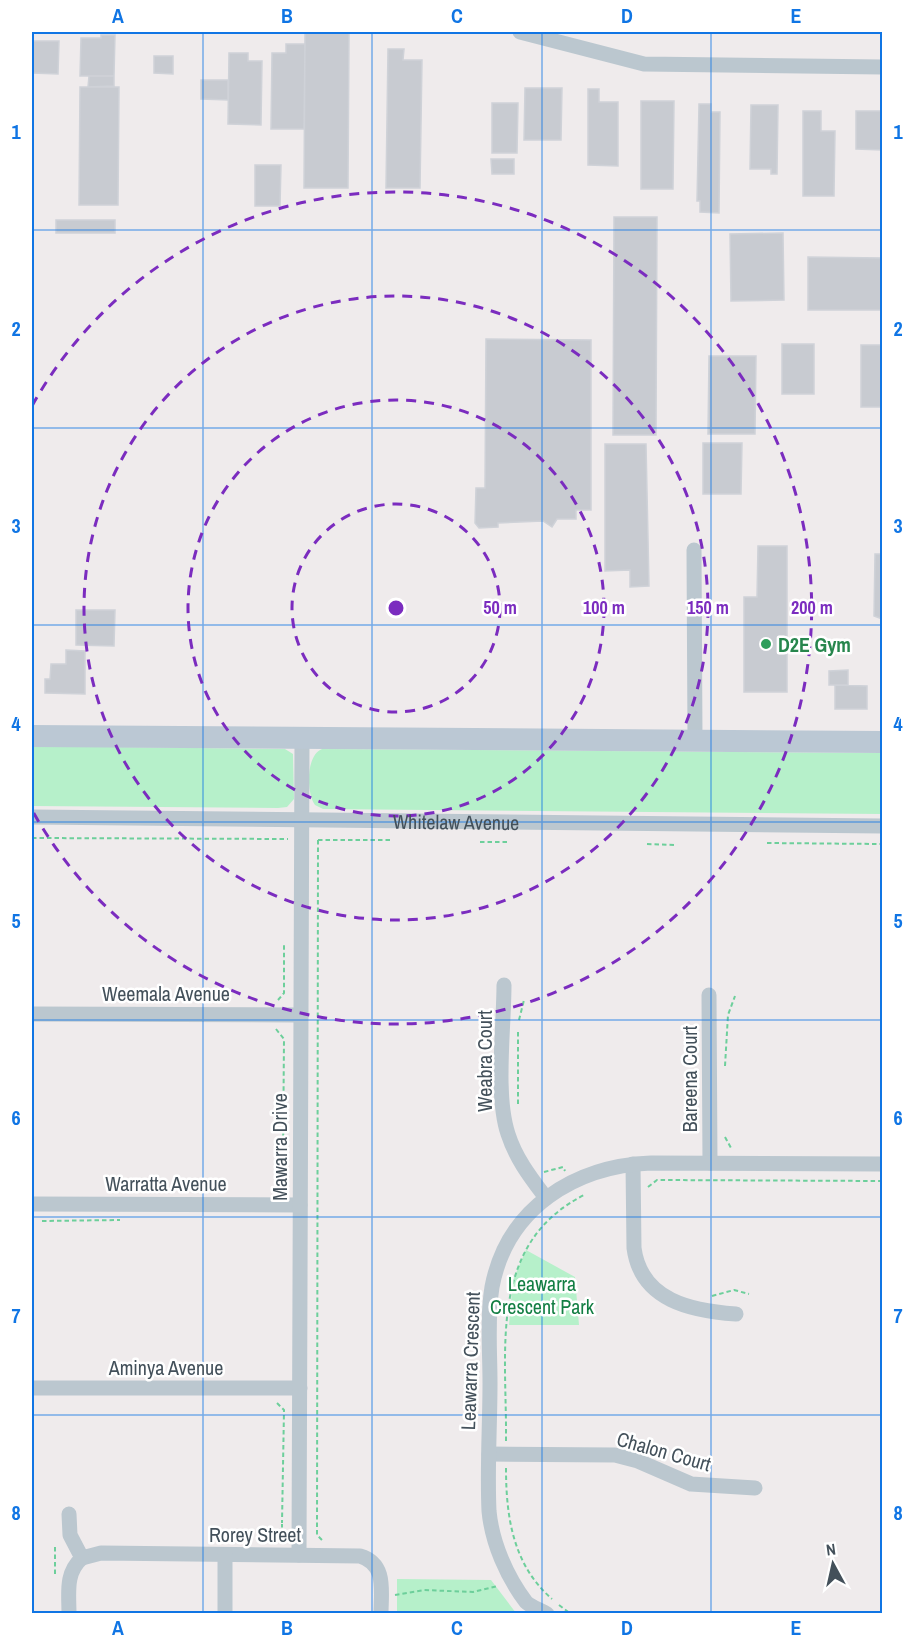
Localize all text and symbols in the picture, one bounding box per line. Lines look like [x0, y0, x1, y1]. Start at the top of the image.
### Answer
text: A [112, 2, 124, 29]
text: B [281, 2, 293, 29]
text: C [451, 2, 463, 29]
text: D [621, 2, 633, 29]
text: E [791, 2, 802, 29]
text: 1 [11, 118, 21, 145]
text: 1 [893, 118, 903, 145]
text: 2 [11, 315, 21, 342]
text: 2 [893, 315, 903, 342]
text: 3 [11, 512, 21, 539]
text: 3 [893, 512, 903, 539]
text: 50 m [483, 595, 517, 620]
text: 100 m [583, 595, 625, 620]
text: 150 m [687, 595, 729, 620]
text: 200 m [791, 595, 833, 620]
centre of rings [386, 598, 406, 618]
place label: D2E Gym [778, 631, 851, 658]
marker: D2E Gym [759, 637, 773, 651]
text: 4 [11, 710, 21, 737]
text: 4 [893, 710, 903, 737]
street label: Whitelaw Avenue [393, 807, 519, 836]
text: 5 [11, 907, 21, 934]
text: 5 [893, 907, 903, 934]
street label: Weemala Avenue [102, 980, 230, 1007]
street label: Weabra Court [471, 1010, 498, 1112]
street label: Bareena Court [676, 1025, 703, 1132]
street label: Mawarra Drive [266, 1093, 293, 1201]
text: 6 [11, 1104, 21, 1131]
text: 6 [893, 1104, 903, 1131]
street label: Warratta Avenue [105, 1170, 227, 1197]
park label: Leawarra Crescent Park [490, 1270, 595, 1320]
street label: Leawarra Crescent [454, 1291, 486, 1431]
text: 7 [11, 1302, 21, 1329]
text: 7 [893, 1302, 903, 1329]
street label: Aminya Avenue [108, 1354, 223, 1381]
street label: Chalon Court [614, 1425, 715, 1477]
text: 8 [11, 1499, 21, 1526]
text: 8 [893, 1499, 903, 1526]
street label: Rorey Street [209, 1521, 301, 1548]
north arrow [803, 1534, 863, 1594]
text: N [825, 1538, 837, 1561]
text: A [112, 1614, 124, 1641]
text: B [281, 1614, 293, 1641]
text: C [451, 1614, 463, 1641]
text: D [621, 1614, 633, 1641]
text: E [791, 1614, 802, 1641]

